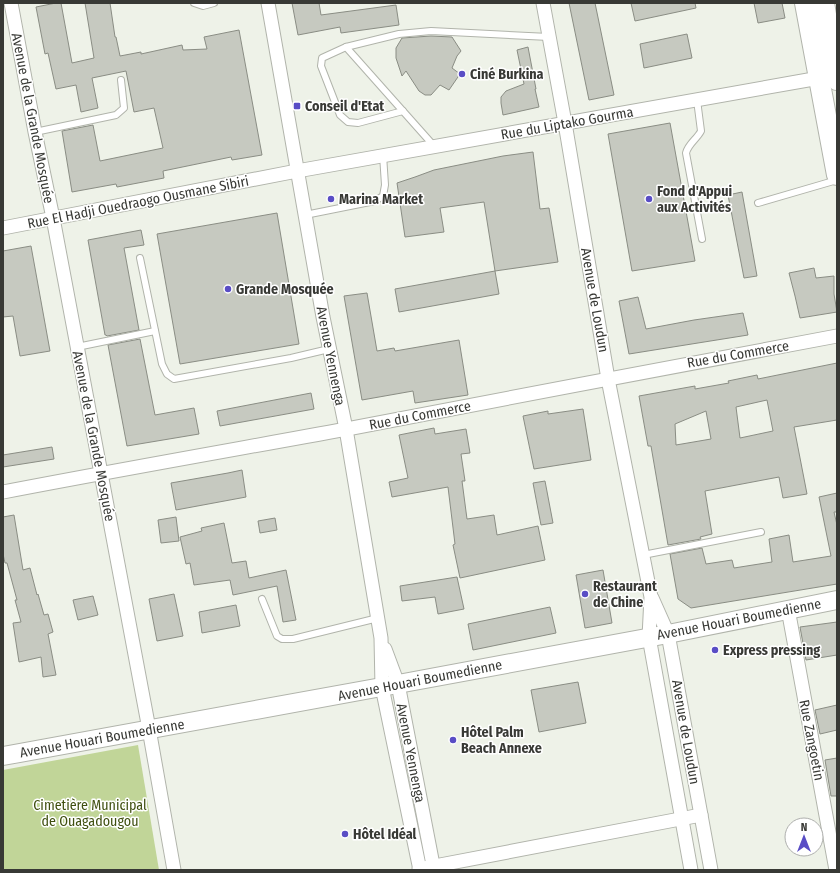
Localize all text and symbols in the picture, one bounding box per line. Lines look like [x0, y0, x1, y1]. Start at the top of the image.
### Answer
street label: Avenue de la Grande Mosquée [8, 31, 57, 205]
place label: Ciné Burkina [470, 66, 544, 83]
marker: Ciné Burkina [457, 69, 467, 79]
place label: Conseil d'Etat [305, 98, 385, 115]
marker: Conseil d'Etat [292, 101, 302, 111]
street label: Rue du Liptako Gourma [500, 103, 635, 144]
street label: Rue El Hadji Ouedraogo Ousmane Sibiri [26, 173, 250, 232]
place label: Fond d'Appui aux Activités [657, 183, 732, 216]
place label: Marina Market [339, 191, 424, 208]
marker: Marina Market [326, 194, 336, 204]
marker: Fond d'Appui aux Activités [644, 194, 654, 204]
street label: Avenue de Loudun [577, 246, 612, 354]
place label: Grande Mosquée [236, 281, 334, 298]
marker: Grande Mosquée [223, 284, 233, 294]
street label: Avenue Yennenga [313, 305, 348, 407]
street label: Rue du Commerce [686, 337, 790, 372]
street label: Avenue de la Grande Mosquée [69, 349, 118, 523]
street label: Rue du Commerce [368, 397, 472, 434]
place label: Restaurant de Chine [593, 578, 658, 611]
marker: Restaurant de Chine [580, 589, 590, 599]
street label: Avenue Houari Boumedienne [656, 595, 823, 644]
place label: Express pressing [723, 642, 820, 659]
marker: Express pressing [710, 645, 720, 655]
street label: Avenue Houari Boumedienne [337, 656, 504, 705]
street label: Avenue de Loudun [668, 678, 703, 786]
street label: Rue Zangoetin [795, 698, 828, 782]
street label: Avenue Yennenga [393, 702, 428, 804]
street label: Avenue Houari Boumedienne [19, 716, 186, 761]
place label: Hôtel Palm Beach Annexe [461, 724, 542, 757]
marker: Hôtel Palm Beach Annexe [448, 735, 458, 745]
park label: Cimetière Municipal de Ouagadougou [33, 797, 147, 830]
north arrow [784, 817, 824, 857]
text: N [801, 821, 807, 834]
place label: Hôtel Idéal [353, 826, 417, 843]
marker: Hôtel Idéal [340, 829, 350, 839]

